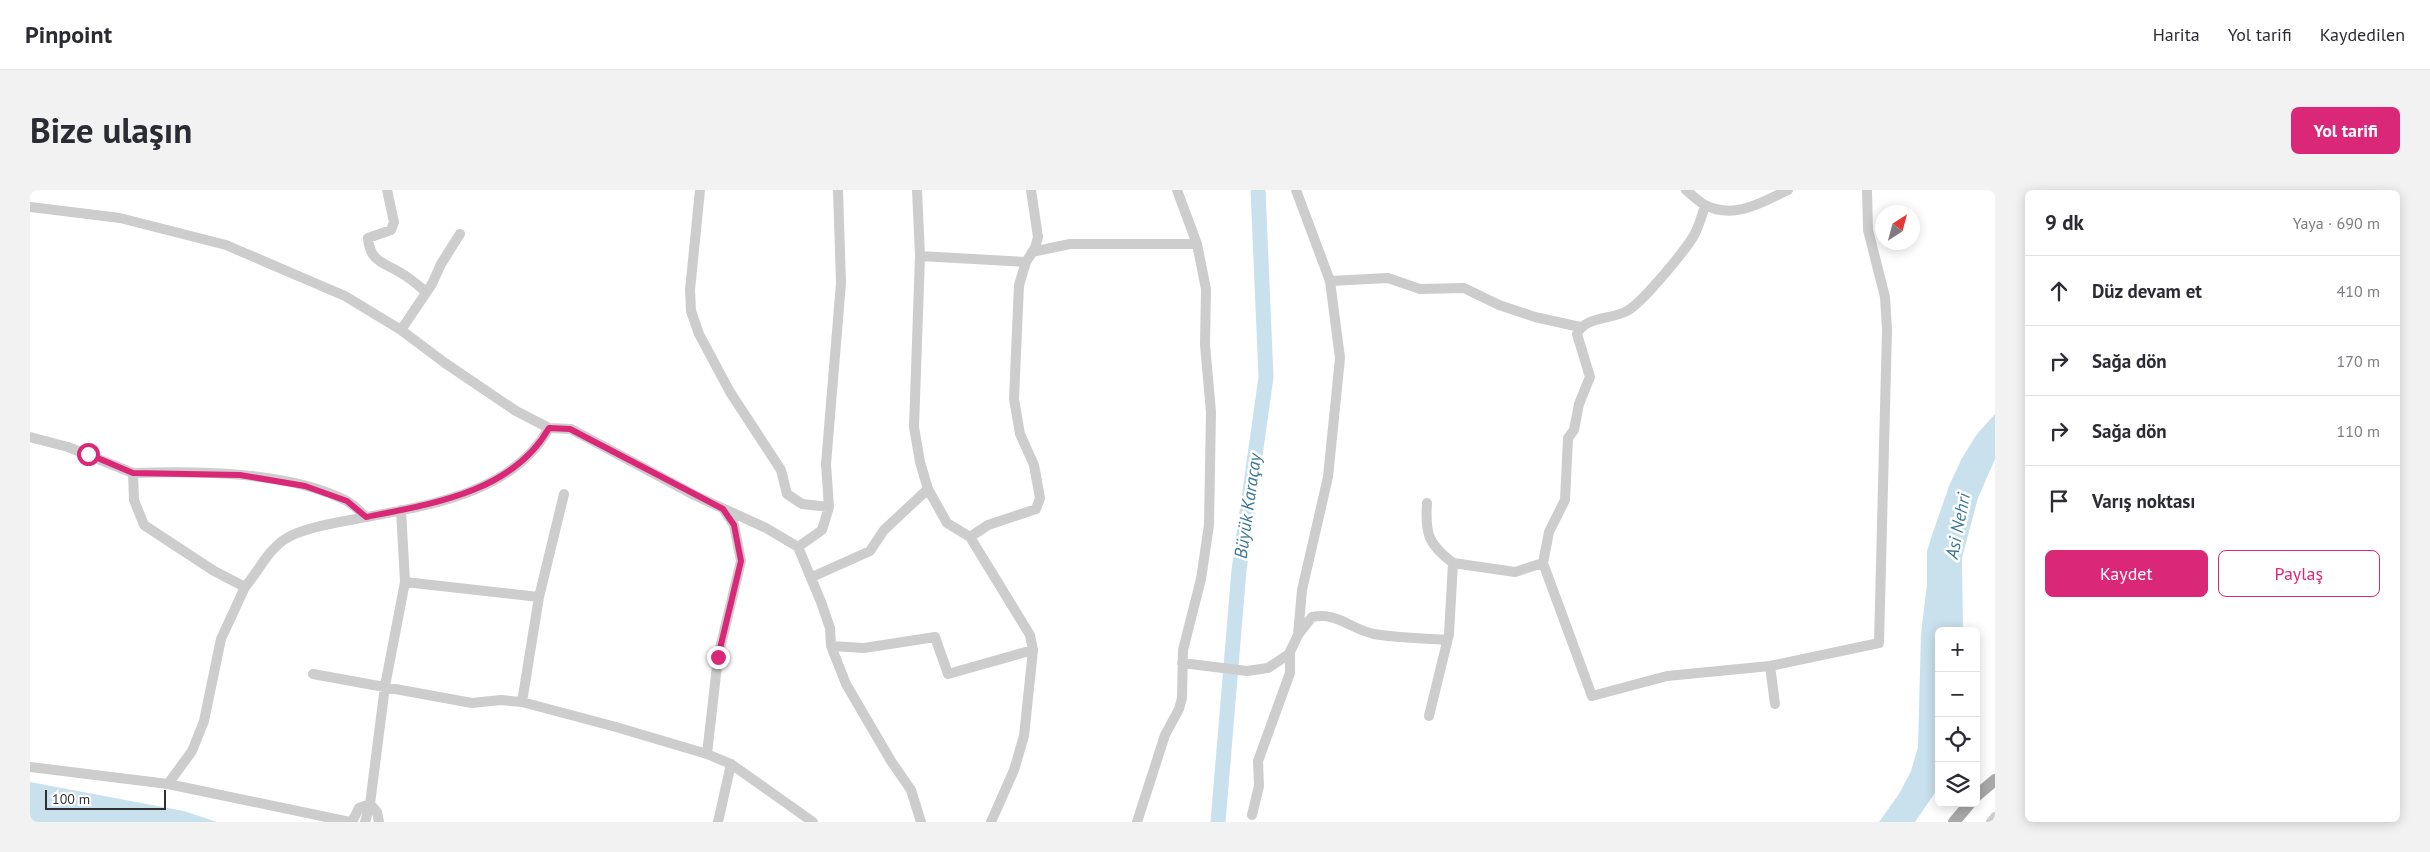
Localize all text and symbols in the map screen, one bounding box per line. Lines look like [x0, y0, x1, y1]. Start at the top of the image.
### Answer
text: Pinpoint [25, 19, 112, 50]
text: Harita [2153, 23, 2200, 46]
text: Yol tarifi [2228, 23, 2292, 46]
text: Kaydedilen [2320, 23, 2405, 46]
text: Bize ulaşın [30, 107, 192, 153]
button: Yol tarifi [2291, 107, 2400, 154]
north arrow [1875, 205, 1920, 250]
text: 9 dk [2045, 209, 2084, 236]
text: Yaya · 690 m [2293, 213, 2380, 233]
icon: ahead [2045, 277, 2073, 305]
text: Düz devam et [2092, 279, 2202, 303]
text: 410 m [2337, 281, 2380, 301]
icon: right [2045, 347, 2073, 375]
text: Sağa dön [2092, 349, 2167, 373]
text: 170 m [2337, 351, 2380, 371]
icon: right [2045, 417, 2073, 445]
text: Sağa dön [2092, 419, 2167, 443]
text: 110 m [2337, 421, 2380, 441]
route start [77, 443, 100, 466]
water label: Büyük Karaçay [1229, 451, 1266, 560]
icon: arrive [2045, 487, 2073, 515]
text: Varış noktası [2092, 489, 2195, 513]
water label: Asi Nehri [1940, 490, 1975, 562]
button: Kaydet [2045, 550, 2208, 597]
button: Paylaş [2218, 550, 2380, 597]
map controls [1935, 627, 1980, 807]
button: + [1935, 627, 1980, 672]
route end [707, 646, 730, 669]
button: − [1935, 672, 1980, 717]
button: locate [1935, 717, 1980, 762]
button: layers [1935, 762, 1980, 807]
scale bar [45, 787, 166, 810]
text: 100 m [52, 790, 90, 808]

